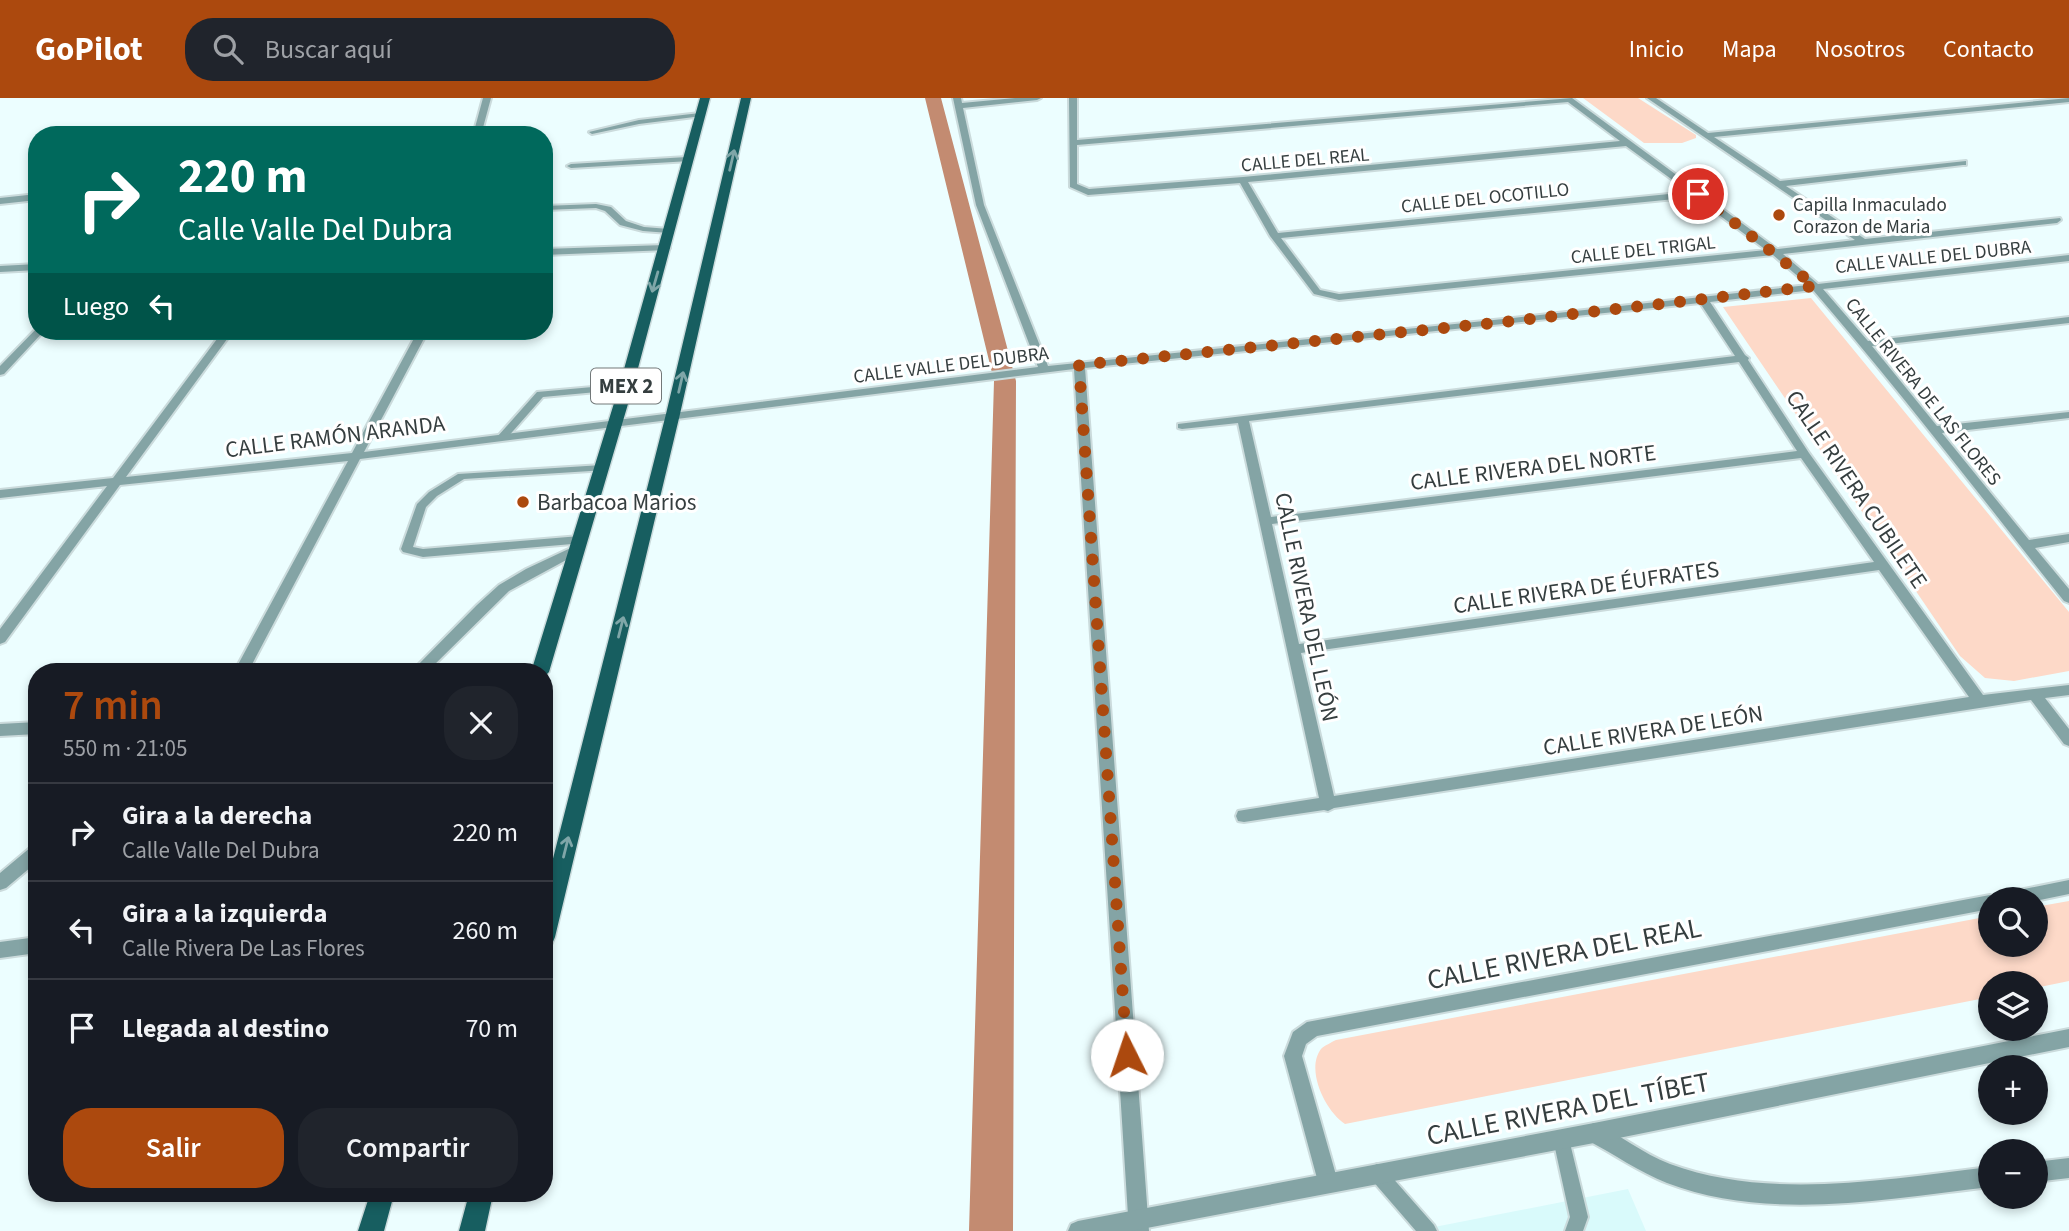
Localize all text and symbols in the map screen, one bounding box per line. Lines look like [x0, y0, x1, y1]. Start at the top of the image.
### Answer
search box [185, 18, 675, 81]
text: GoPilot [35, 26, 143, 73]
icon: search [209, 30, 247, 68]
text: Buscar aquí [265, 31, 392, 68]
text: Inicio [1629, 32, 1684, 67]
text: Mapa [1722, 32, 1777, 67]
text: Nosotros [1815, 32, 1905, 67]
text: Contacto [1943, 32, 2034, 67]
street label: CALLE DEL REAL [1240, 141, 1370, 180]
text: 220 m [178, 142, 307, 212]
one-way arrow [725, 149, 739, 172]
icon: right [63, 154, 154, 245]
pin [1668, 164, 1728, 224]
icon: arrive [1679, 175, 1717, 213]
street label: CALLE DEL OCOTILLO [1400, 176, 1571, 221]
place label: Capilla Inmaculado Corazon de Maria [1793, 192, 1947, 241]
text: Calle Valle Del Dubra [178, 207, 453, 253]
marker: Capilla Inmaculado Corazon de Maria [1771, 207, 1787, 223]
street label: CALLE DEL TRIGAL [1569, 229, 1717, 272]
street label: CALLE VALLE DEL DUBRA [1834, 234, 2033, 281]
one-way arrow [648, 271, 661, 293]
icon: left [143, 287, 181, 325]
text: Luego [63, 288, 129, 325]
street label: CALLE RIVERA DE LAS FLORES [1839, 292, 2007, 492]
street label: CALLE VALLE DEL DUBRA [852, 340, 1051, 391]
road number: MEX 2 [591, 368, 661, 404]
one-way arrow [675, 371, 688, 394]
street label: CALLE RIVERA CUBILETE [1778, 384, 1935, 595]
street label: CALLE RAMÓN ARANDA [223, 407, 447, 466]
street label: CALLE RIVERA DEL NORTE [1408, 436, 1658, 499]
place label: Barbacoa Marios [537, 486, 696, 519]
street label: CALLE RIVERA DEL LEÓN [1266, 490, 1347, 725]
marker: Barbacoa Marios [515, 494, 531, 510]
street label: CALLE RIVERA DE ÉUFRATES [1451, 553, 1721, 622]
one-way arrow [615, 616, 628, 638]
text: 7 min [63, 676, 163, 736]
button: close [444, 686, 518, 760]
street label: CALLE RIVERA DE LEÓN [1541, 697, 1765, 764]
text: 550 m · 21:05 [63, 732, 187, 765]
text: Gira a la derecha [122, 797, 312, 834]
icon: right [63, 813, 101, 851]
text: 220 m [452, 814, 518, 851]
text: Calle Valle Del Dubra [122, 834, 320, 867]
one-way arrow [561, 837, 574, 859]
map controls [1978, 887, 2048, 1209]
button: search [1978, 887, 2048, 957]
text: Gira a la izquierda [122, 895, 327, 932]
street label: CALLE RIVERA DEL REAL [1424, 908, 1705, 1000]
icon: left [63, 911, 101, 949]
text: 260 m [452, 912, 518, 949]
text: Calle Rivera De Las Flores [122, 932, 365, 965]
button: layers [1978, 971, 2048, 1041]
icon: arrive [63, 1009, 101, 1047]
text: Llegada al destino [122, 1010, 329, 1047]
text: 70 m [465, 1010, 518, 1047]
position arrow [1090, 1018, 1164, 1092]
button: + [1978, 1055, 2048, 1125]
street label: CALLE RIVERA DEL TÍBET [1423, 1062, 1713, 1156]
button: Salir [63, 1108, 284, 1188]
button: Compartir [298, 1108, 518, 1188]
button: − [1978, 1139, 2048, 1209]

